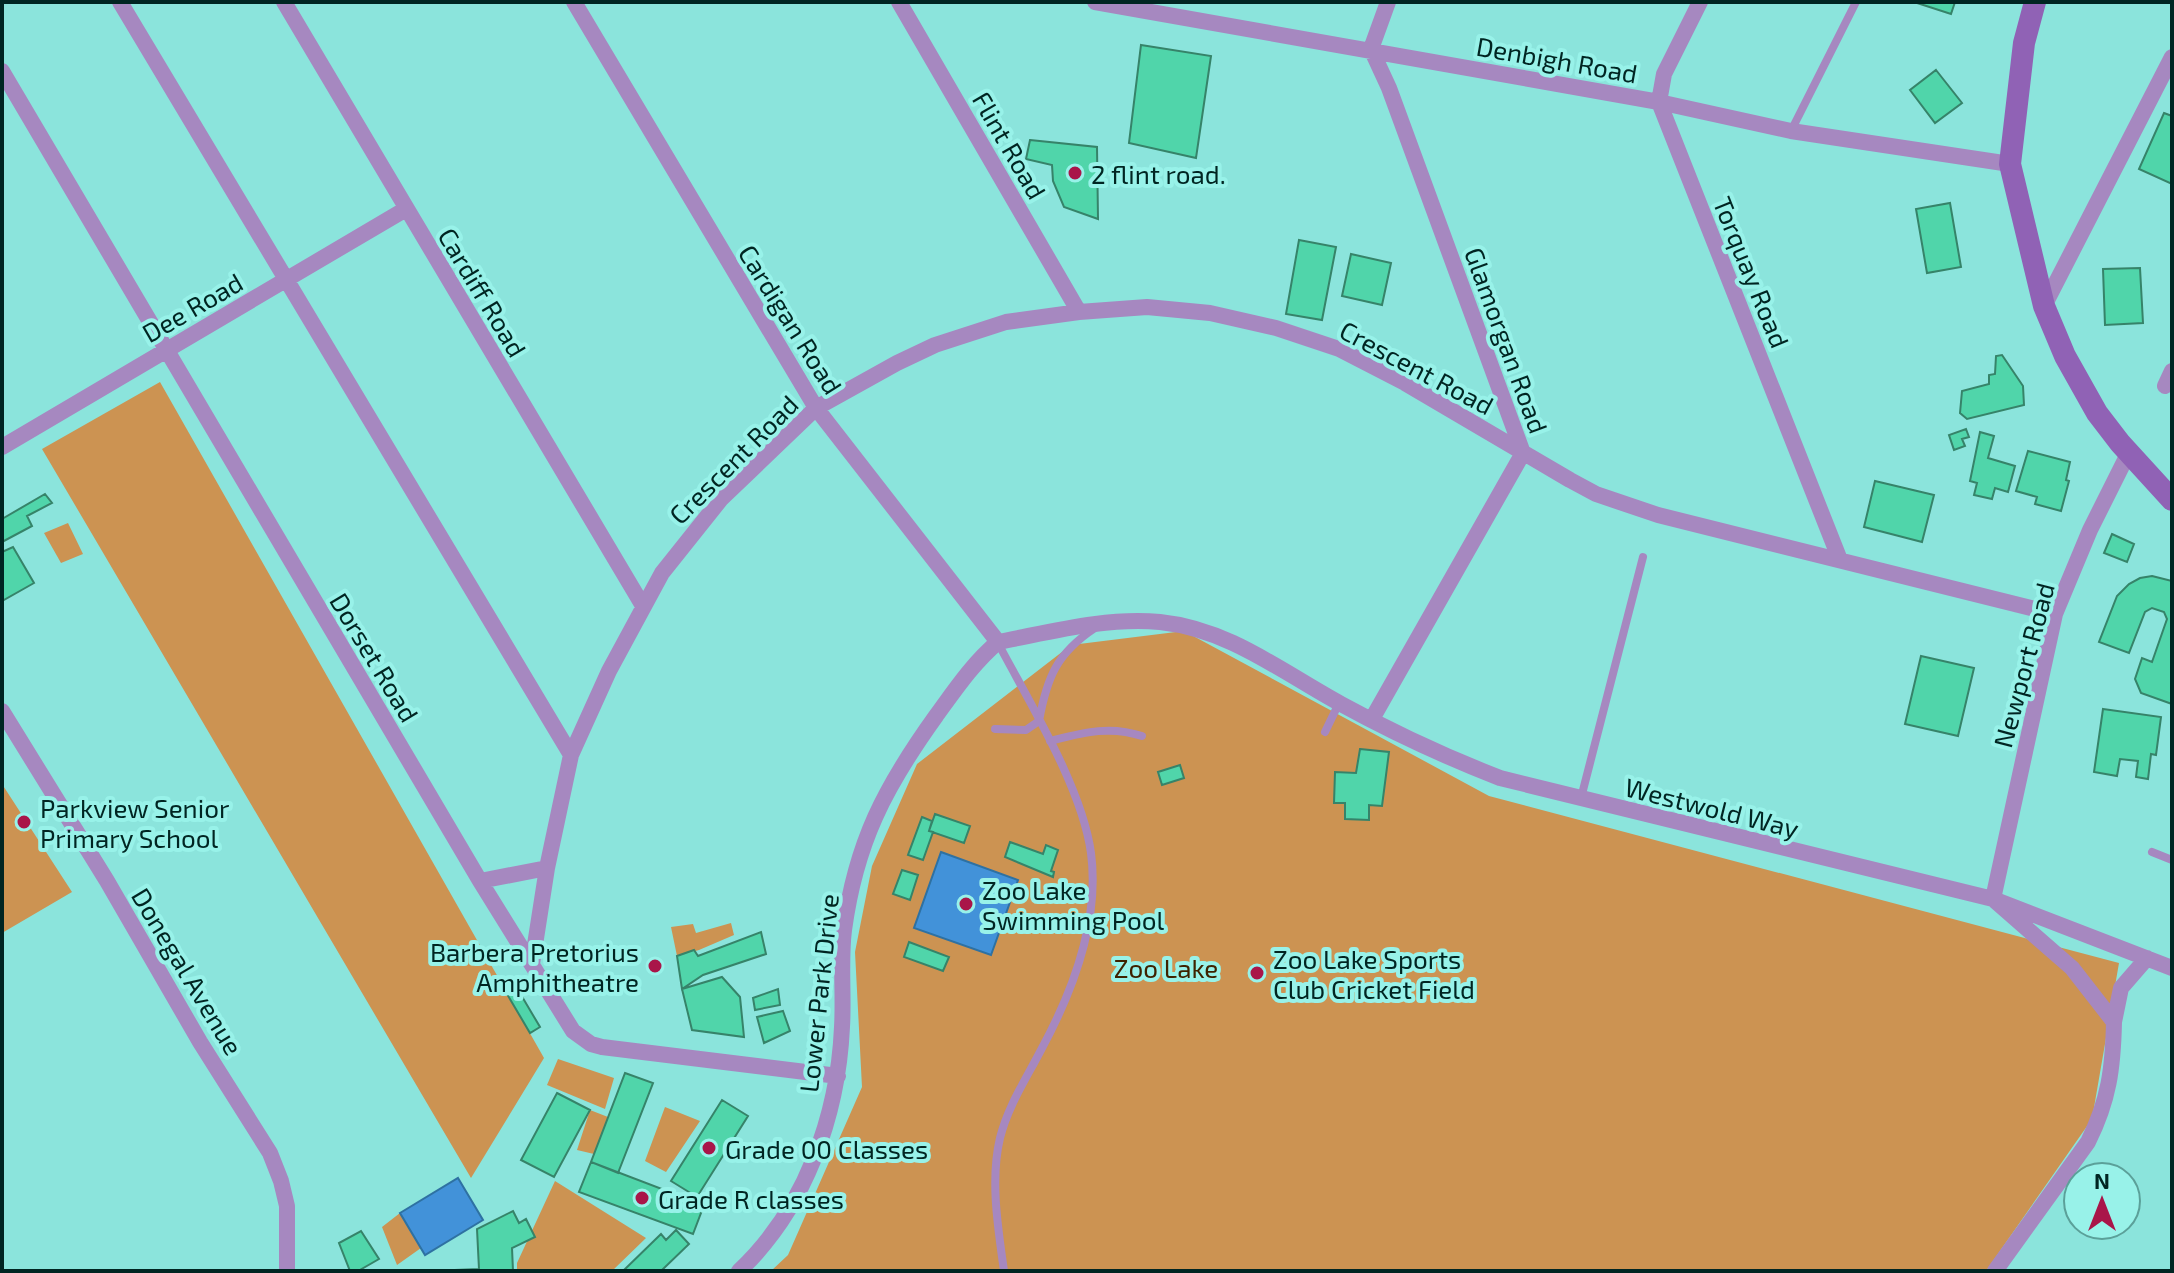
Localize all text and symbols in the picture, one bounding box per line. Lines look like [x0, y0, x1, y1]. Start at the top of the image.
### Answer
street label: Denbigh Road [1474, 30, 1640, 88]
street label: Flint Road [967, 86, 1053, 204]
place label: 2 flint road. [1091, 158, 1226, 189]
marker: 2 flint road. [1066, 164, 1084, 182]
street label: Torquay Road [1708, 192, 1796, 352]
street label: Cardiff Road [432, 222, 534, 362]
street label: Cardigan Road [733, 239, 849, 399]
street label: Glamorgan Road [1459, 243, 1555, 437]
street label: Dee Road [136, 266, 248, 348]
street label: Crescent Road [1335, 314, 1499, 420]
street label: Crescent Road [662, 388, 804, 530]
street label: Newport Road [1986, 579, 2060, 751]
street label: Dorset Road [324, 587, 426, 727]
street label: Westwold Way [1622, 770, 1802, 844]
place label: Parkview Senior Primary School [40, 792, 229, 853]
marker: Parkview Senior Primary School [15, 813, 33, 831]
place label: Zoo Lake Swimming Pool [982, 874, 1164, 935]
street label: Donegal Avenue [126, 882, 250, 1060]
street label: Lower Park Drive [792, 892, 844, 1094]
marker: Zoo Lake Swimming Pool [957, 895, 975, 913]
place label: Barbera Pretorius Amphitheatre [430, 936, 639, 997]
place label: Zoo Lake Sports Club Cricket Field [1273, 943, 1475, 1004]
park label: Zoo Lake [1114, 952, 1218, 983]
marker: Barbera Pretorius Amphitheatre [646, 957, 664, 975]
marker: Zoo Lake Sports Club Cricket Field [1248, 964, 1266, 982]
place label: Grade 00 Classes [725, 1133, 928, 1164]
marker: Grade 00 Classes [700, 1139, 718, 1157]
north arrow [2062, 1161, 2142, 1241]
text: N [2094, 1167, 2110, 1193]
place label: Grade R classes [658, 1183, 844, 1214]
marker: Grade R classes [633, 1189, 651, 1207]

